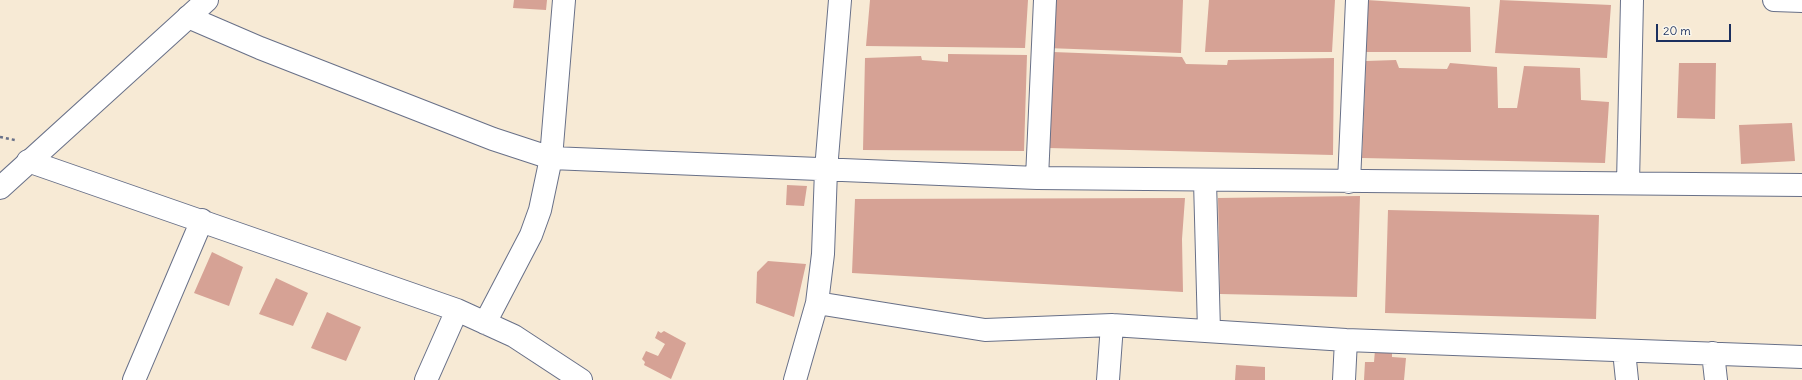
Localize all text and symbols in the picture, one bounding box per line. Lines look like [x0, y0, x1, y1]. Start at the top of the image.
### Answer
scale bar [1658, 16, 1733, 42]
text: 20 m [1663, 23, 1691, 38]

